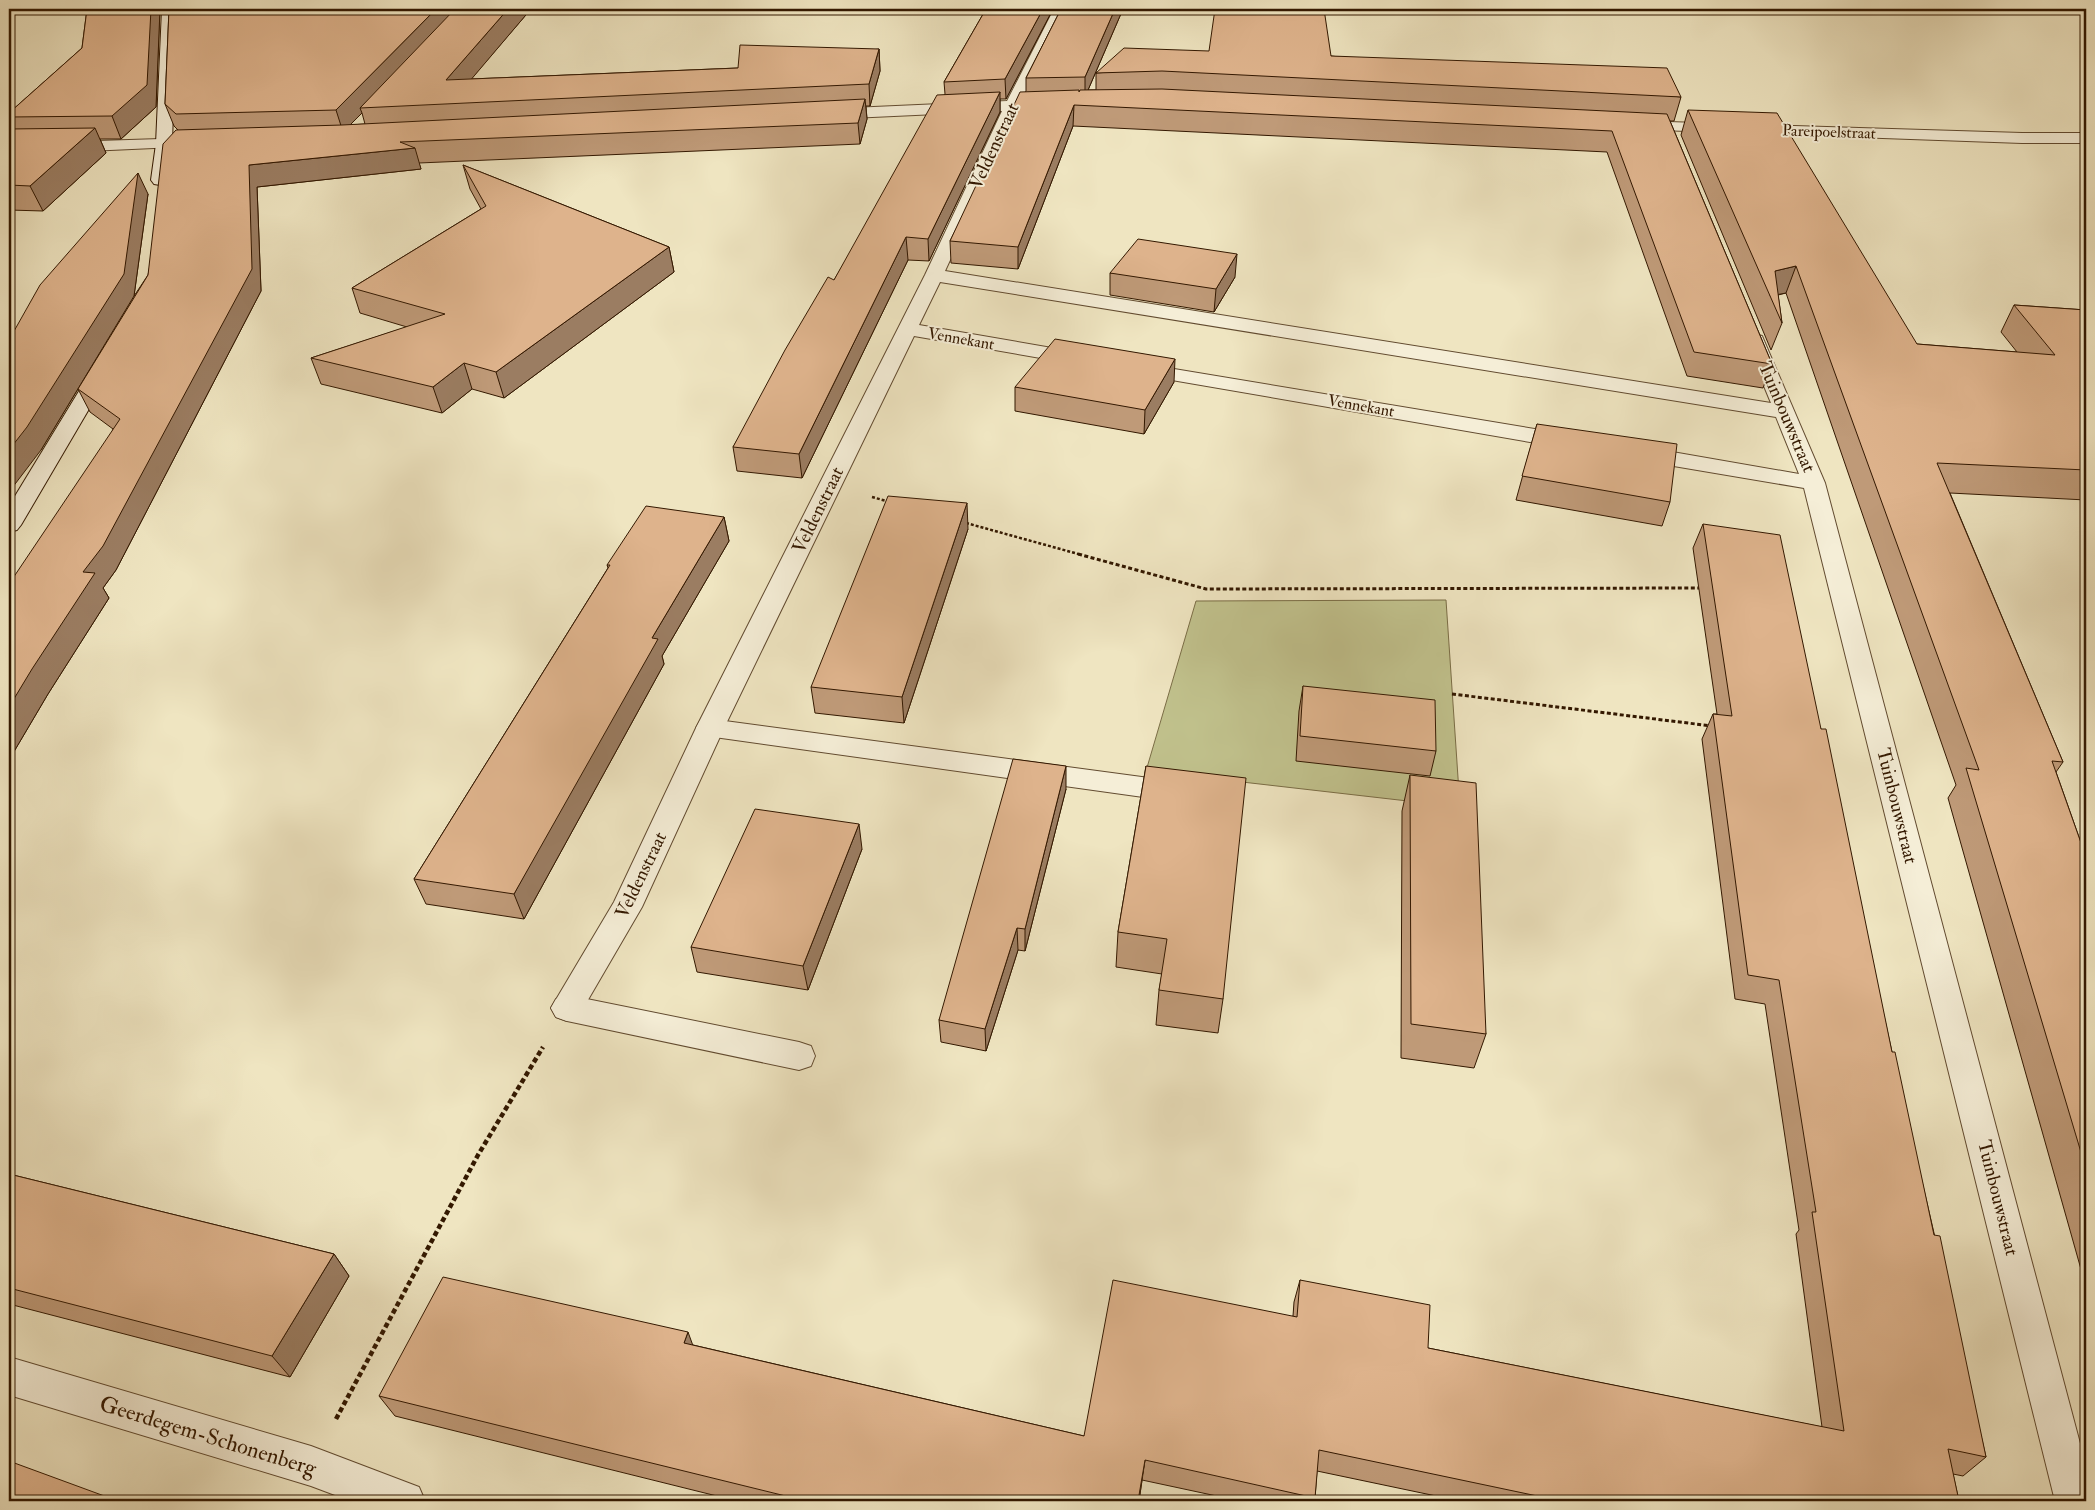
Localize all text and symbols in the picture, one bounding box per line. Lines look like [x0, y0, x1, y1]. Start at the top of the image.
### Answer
street label: Veldenstraat [963, 99, 1025, 193]
street label: Pareipoelstraat [1782, 120, 1876, 145]
street label: Vennekant [926, 323, 996, 355]
street label: Tuinbouwstraat [1753, 358, 1821, 476]
street label: Vennekant [1326, 390, 1396, 422]
street label: Veldenstraat [787, 463, 849, 557]
street label: Tuinbouwstraat [1871, 746, 1923, 866]
street label: Veldenstraat [610, 828, 672, 922]
street label: Tuinbouwstraat [1972, 1138, 2024, 1258]
street label: Geerdegem-Schonenberg [96, 1390, 321, 1483]

